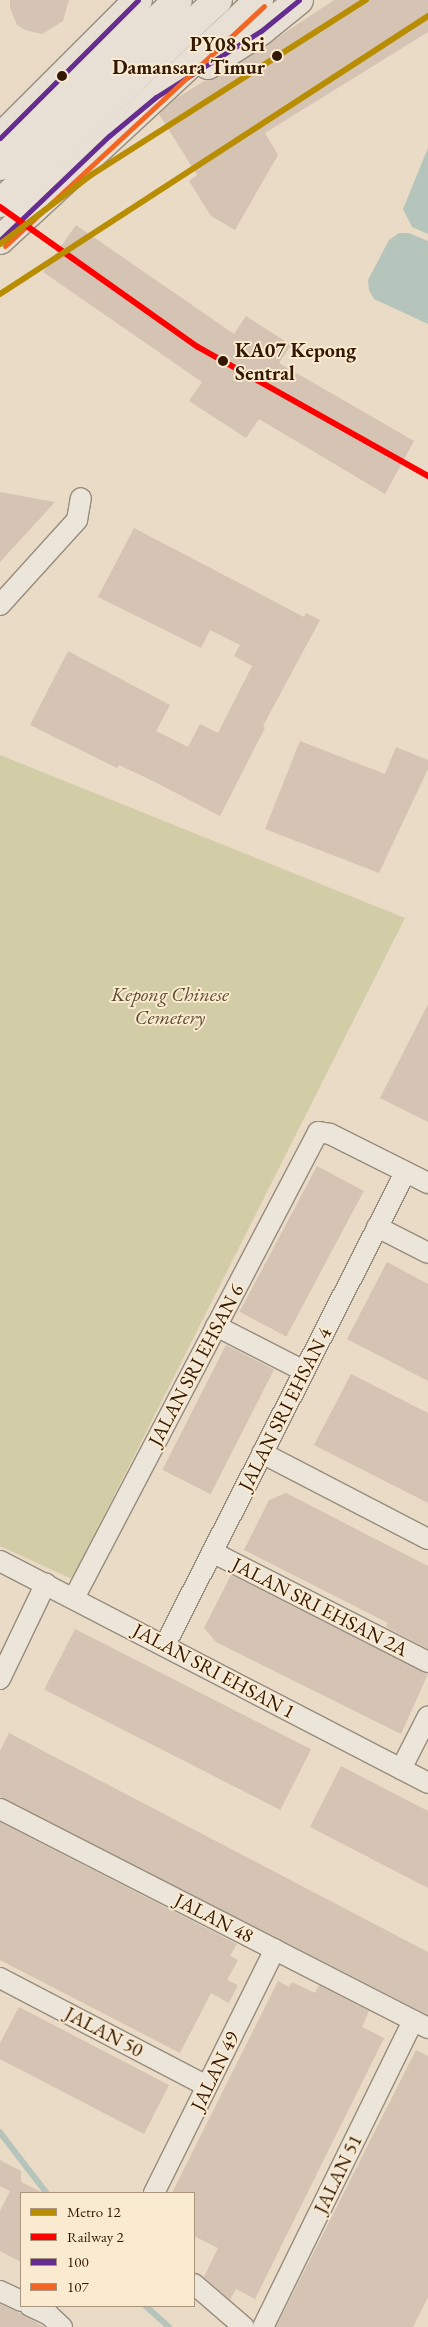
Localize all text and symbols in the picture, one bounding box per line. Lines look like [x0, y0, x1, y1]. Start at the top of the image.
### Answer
place label: PY08 Sri Damansara Timur [112, 32, 265, 79]
marker: PY08 Sri Damansara Timur [269, 48, 285, 64]
unlabelled marker [57, 71, 67, 81]
place label: KA07 Kepong Sentral [235, 338, 356, 385]
marker: KA07 Kepong Sentral [215, 353, 231, 369]
park label: Kepong Chinese Cemetery [111, 983, 229, 1030]
street label: JALAN SRI EHSAN 6 [143, 1280, 249, 1450]
street label: JALAN SRI EHSAN 4 [233, 1323, 337, 1495]
street label: JALAN SRI EHSAN 2A [228, 1552, 412, 1662]
street label: JALAN SRI EHSAN 1 [129, 1618, 299, 1724]
street label: JALAN 48 [171, 1888, 257, 1948]
street label: JALAN 50 [61, 2001, 147, 2063]
street label: JALAN 49 [186, 2027, 244, 2115]
street label: JALAN 51 [309, 2130, 367, 2218]
legend [20, 2192, 195, 2307]
text: Metro 12 [67, 2202, 121, 2221]
text: Railway 2 [67, 2227, 124, 2246]
text: 100 [67, 2252, 89, 2271]
text: 107 [67, 2277, 89, 2296]

